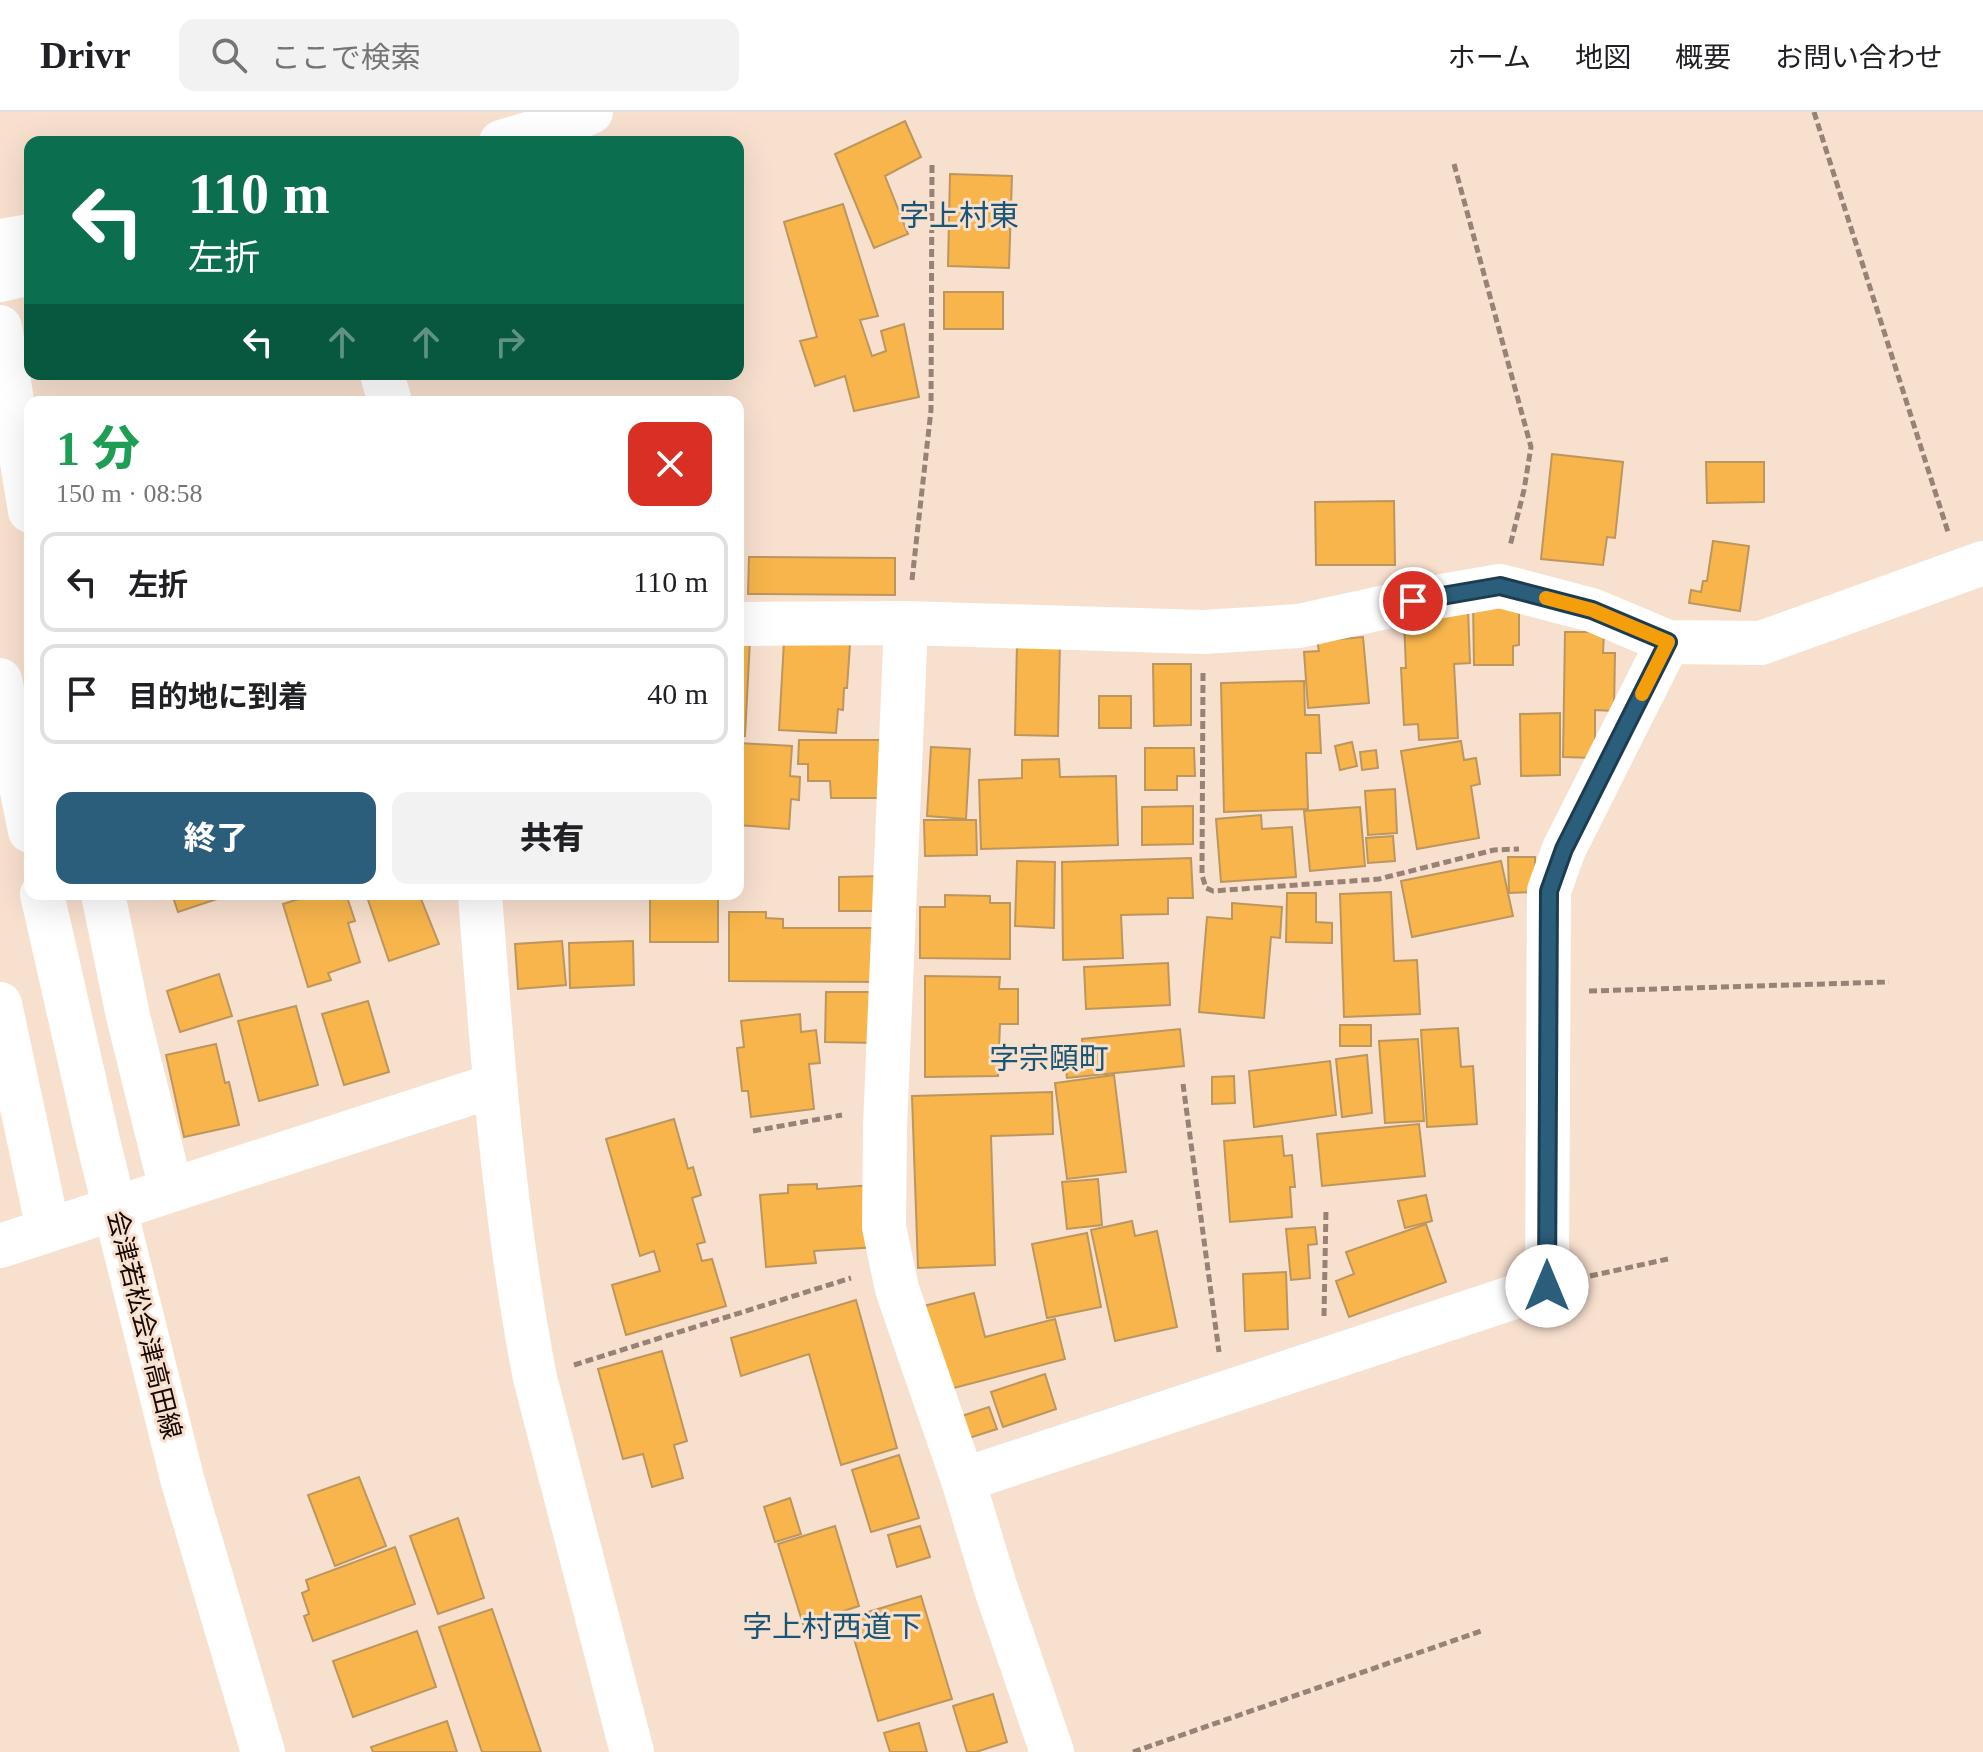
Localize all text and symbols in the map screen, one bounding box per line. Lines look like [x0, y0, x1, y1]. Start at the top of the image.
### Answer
search box [179, 19, 739, 91]
icon: search [207, 33, 251, 77]
text: Drivr [40, 34, 131, 76]
text: ここで検索 [271, 41, 421, 74]
text: ホーム [1448, 42, 1531, 73]
text: 地図 [1575, 42, 1631, 73]
text: 概要 [1675, 42, 1731, 73]
text: お問い合わせ [1775, 42, 1943, 73]
text: 110 m [188, 163, 330, 225]
icon: left [56, 168, 160, 272]
district label: 字上村東 [899, 199, 1019, 232]
text: 左折 [188, 238, 260, 278]
icon: left [236, 320, 280, 364]
icon: ahead [320, 320, 364, 364]
icon: ahead [404, 320, 448, 364]
icon: right [488, 320, 532, 364]
text: 1 分 [56, 422, 140, 475]
button: close [628, 422, 712, 506]
text: 150 m · 08:58 [56, 479, 203, 508]
icon: left [60, 560, 104, 604]
text: 110 m [633, 565, 708, 598]
pin [1379, 567, 1447, 635]
text: 左折 [128, 568, 188, 601]
icon: arrive [1391, 579, 1435, 623]
icon: arrive [60, 672, 104, 716]
text: 40 m [647, 677, 708, 710]
text: 目的地に到着 [128, 680, 308, 713]
button: 終了 [56, 792, 376, 884]
button: 共有 [392, 792, 712, 884]
district label: 字宗頤町 [989, 1042, 1109, 1075]
street label: 会津若松会津高田線 [102, 1208, 186, 1442]
position arrow [1505, 1244, 1589, 1328]
district label: 字上村西道下 [742, 1610, 922, 1643]

